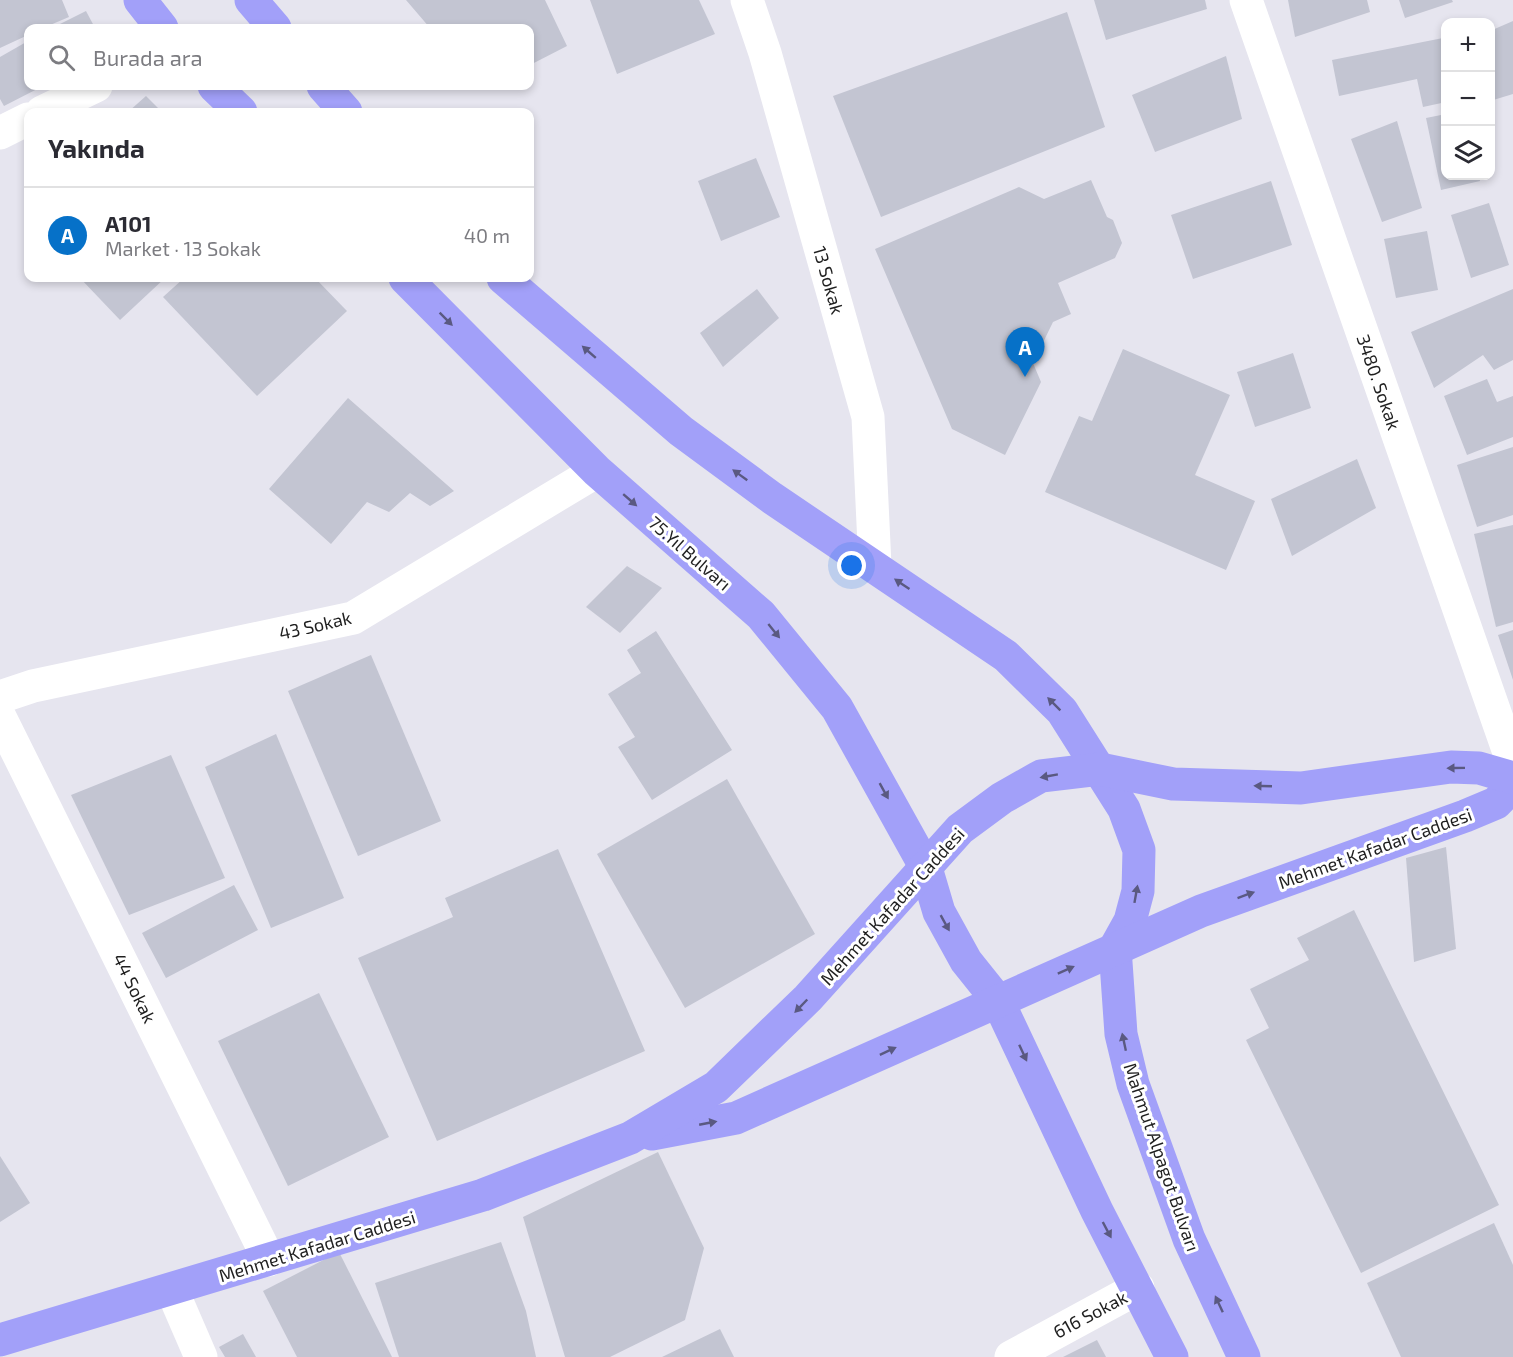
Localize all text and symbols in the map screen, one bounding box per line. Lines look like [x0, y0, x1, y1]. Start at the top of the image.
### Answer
map controls [1441, 18, 1495, 180]
button: + [1441, 18, 1495, 72]
search box [24, 24, 534, 90]
icon: search [45, 41, 78, 74]
text: Burada ara [93, 44, 203, 70]
button: − [1441, 72, 1495, 126]
button: layers [1441, 126, 1495, 180]
text: Yakında [48, 132, 145, 163]
text: A101 [105, 210, 152, 236]
text: A [61, 223, 74, 247]
text: 40 m [464, 223, 510, 247]
text: Market · 13 Sokak [105, 236, 261, 260]
street label: 13 Sokak [809, 243, 849, 317]
one-way arrow [439, 312, 453, 326]
pin: A [1006, 328, 1044, 377]
street label: 3480. Sokak [1352, 331, 1406, 433]
one-way arrow [582, 346, 597, 359]
one-way arrow [732, 469, 748, 481]
one-way arrow [622, 493, 637, 506]
street label: 75.Yıl Bulvarı [644, 511, 736, 595]
your location [837, 551, 866, 580]
one-way arrow [894, 578, 910, 590]
street label: 43 Sokak [277, 606, 353, 644]
one-way arrow [767, 623, 780, 639]
one-way arrow [1047, 697, 1062, 711]
one-way arrow [1447, 763, 1466, 772]
one-way arrow [1039, 771, 1058, 780]
one-way arrow [1253, 782, 1272, 791]
one-way arrow [879, 783, 889, 800]
street label: Mehmet Kafadar Caddesi [1275, 803, 1475, 893]
street label: Mehmet Kafadar Caddesi [815, 823, 969, 989]
one-way arrow [1132, 885, 1141, 904]
one-way arrow [1237, 889, 1255, 899]
one-way arrow [940, 915, 950, 932]
street label: 44 Sokak [109, 950, 161, 1026]
one-way arrow [1057, 966, 1074, 975]
one-way arrow [795, 998, 809, 1012]
one-way arrow [1118, 1033, 1128, 1052]
one-way arrow [1019, 1045, 1028, 1062]
one-way arrow [880, 1046, 897, 1055]
street label: Mahmut Alpagot Bulvarı [1119, 1060, 1205, 1254]
one-way arrow [698, 1118, 717, 1127]
street label: Mehmet Kafadar Caddesi [216, 1206, 418, 1286]
one-way arrow [1102, 1221, 1112, 1238]
street label: 616 Sokak [1049, 1285, 1131, 1343]
one-way arrow [1214, 1294, 1224, 1312]

